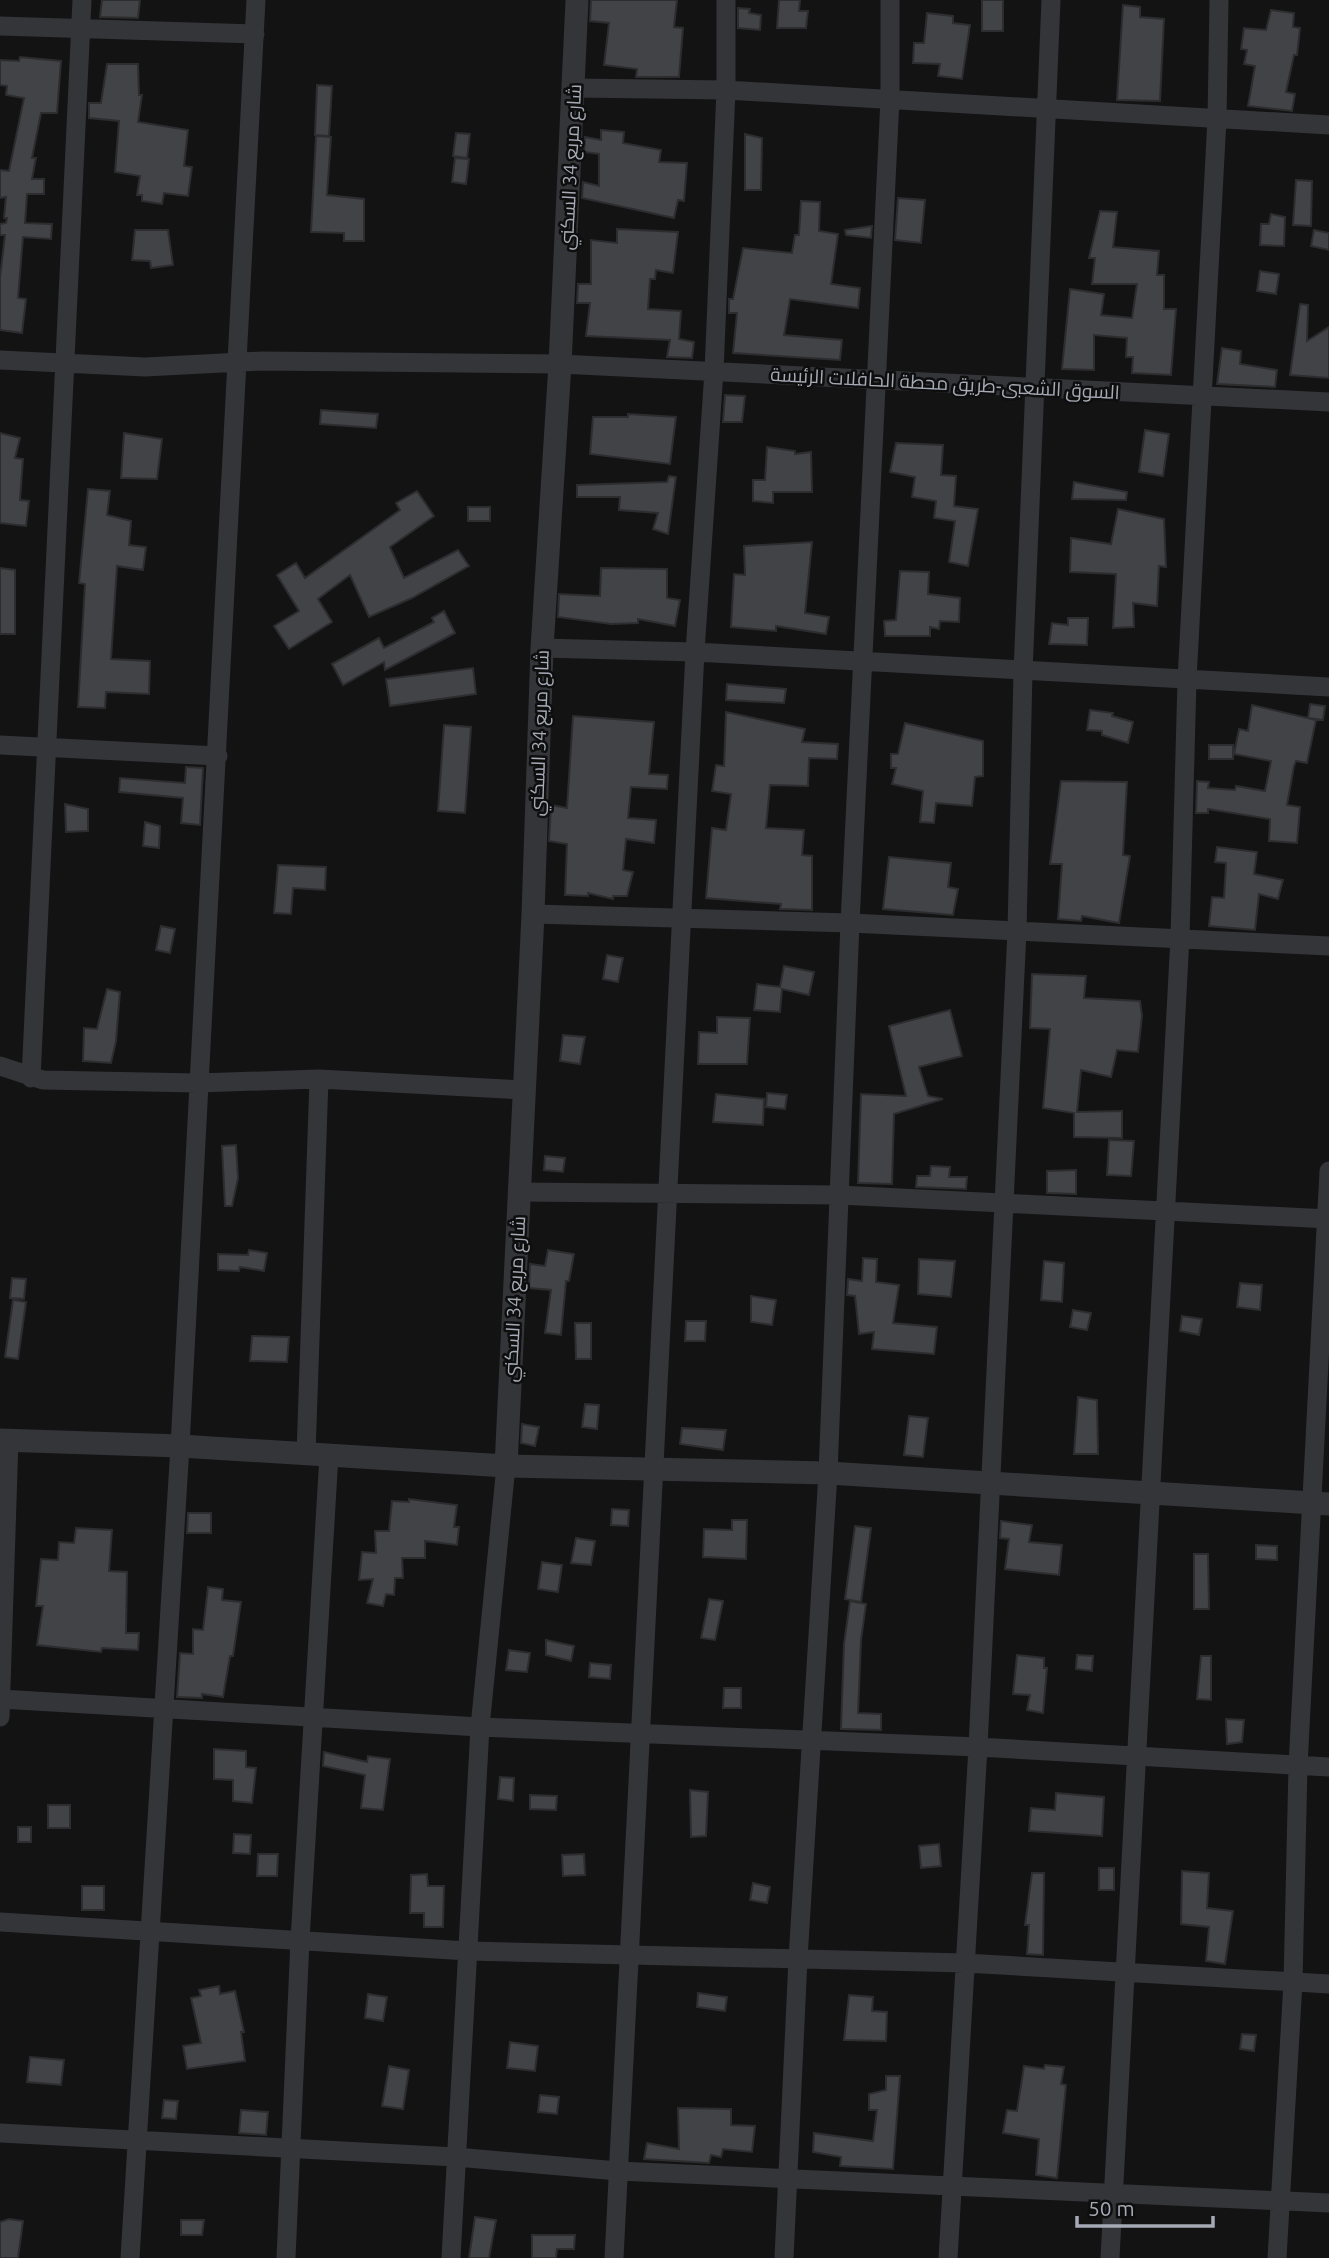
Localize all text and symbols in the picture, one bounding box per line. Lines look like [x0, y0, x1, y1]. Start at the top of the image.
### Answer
street label: شارع مربع 34 السكني [555, 83, 589, 251]
street label: السوق الشعبى-طريق محطة الحافلات الرئيسة [770, 363, 1120, 405]
street label: شارع مربع 34 السكني [525, 649, 557, 817]
street label: شارع مربع 34 السكني [499, 1215, 533, 1383]
scale bar [1077, 2184, 1214, 2228]
text: 50 m [1088, 2196, 1135, 2220]

